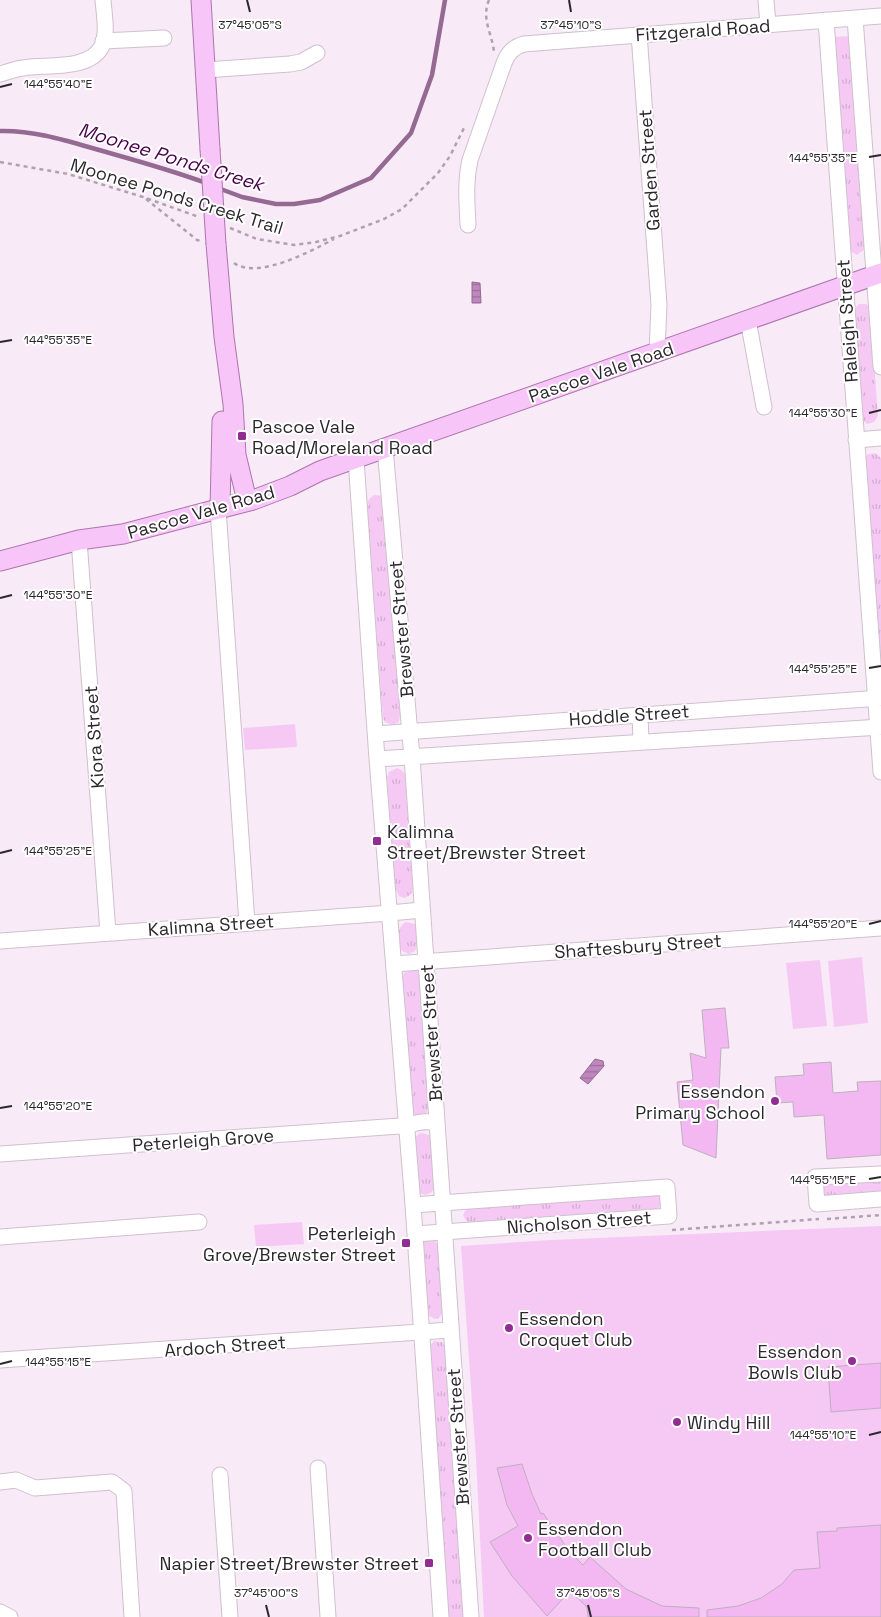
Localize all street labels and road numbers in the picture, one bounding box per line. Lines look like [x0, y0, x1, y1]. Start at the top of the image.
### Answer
street label: Fitzgerald Road [635, 14, 771, 46]
street label: Garden Street [633, 109, 665, 231]
street label: Moonee Ponds Creek Trail [68, 153, 286, 239]
street label: Raleigh Street [831, 259, 863, 383]
street label: Pascoe Vale Road [525, 336, 677, 408]
street label: Pascoe Vale Road [125, 480, 277, 544]
street label: Brewster Street [384, 560, 418, 698]
street label: Kiora Street [79, 685, 109, 789]
street label: Hoddle Street [568, 699, 690, 731]
street label: Kalimna Street [147, 909, 275, 941]
street label: Shaftesbury Street [554, 929, 722, 963]
street label: Brewster Street [415, 964, 447, 1102]
street label: Peterleigh Grove [131, 1124, 275, 1156]
street label: Nicholson Street [506, 1205, 652, 1239]
street label: Ardoch Street [163, 1330, 287, 1362]
street label: Brewster Street [442, 1368, 474, 1506]

